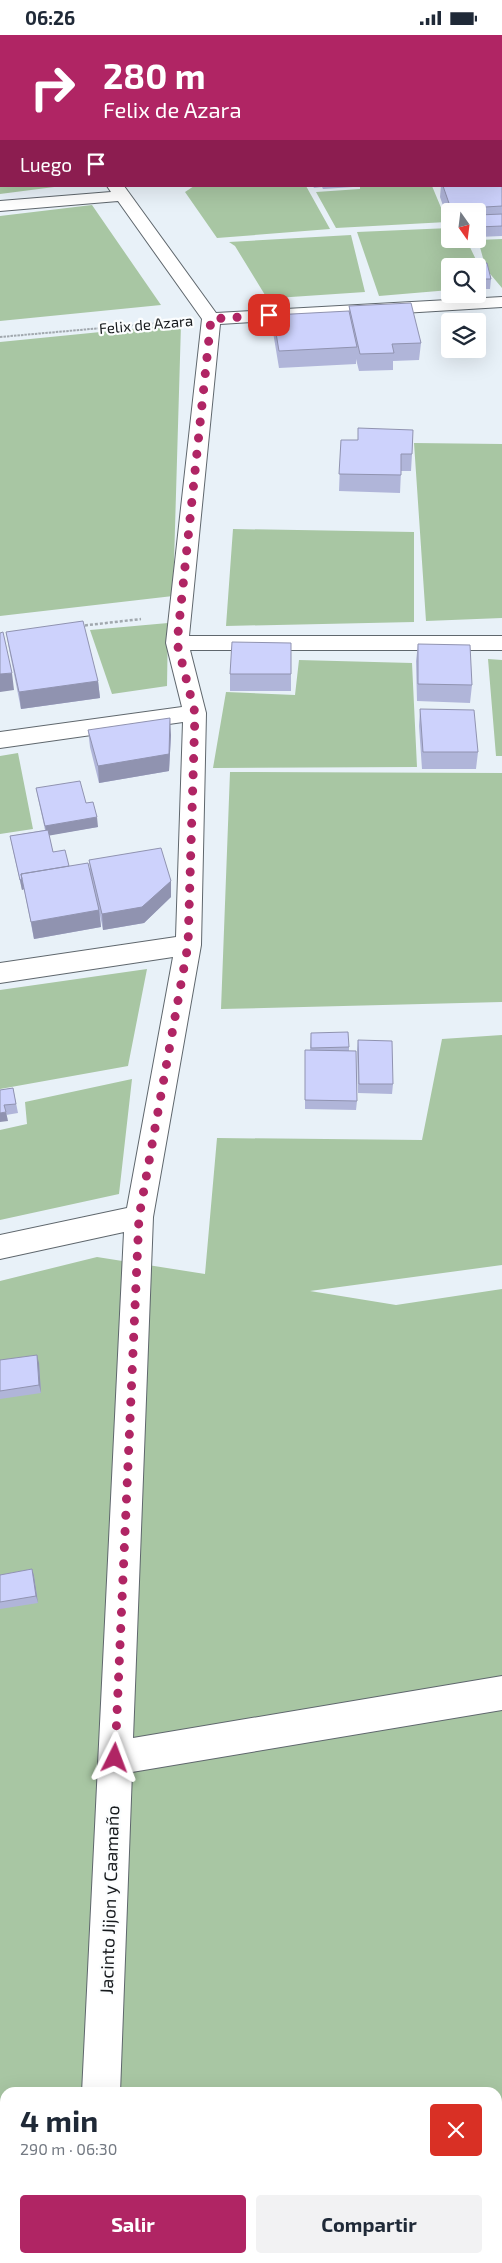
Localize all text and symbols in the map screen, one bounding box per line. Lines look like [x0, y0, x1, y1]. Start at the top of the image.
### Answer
text: 06:26 [25, 6, 75, 29]
text: 280 m [103, 54, 206, 96]
icon: right [20, 55, 85, 120]
text: Felix de Azara [103, 96, 242, 122]
icon: arrive [82, 150, 110, 178]
text: Luego [20, 153, 72, 176]
north arrow [441, 203, 486, 247]
map controls [441, 203, 486, 358]
button: search [441, 258, 486, 303]
pin [248, 294, 290, 336]
icon: arrive [255, 301, 283, 329]
street label: Felix de Azara [98, 311, 194, 337]
button: layers [441, 313, 486, 358]
position arrow [88, 1731, 140, 1783]
street label: Jacinto Jijon y Caamaño [95, 1805, 123, 1995]
text: 4 min [20, 2102, 98, 2138]
button: close [430, 2104, 482, 2156]
text: 290 m · 06:30 [20, 2139, 117, 2158]
button: Salir [20, 2195, 246, 2253]
button: Compartir [256, 2195, 482, 2253]

